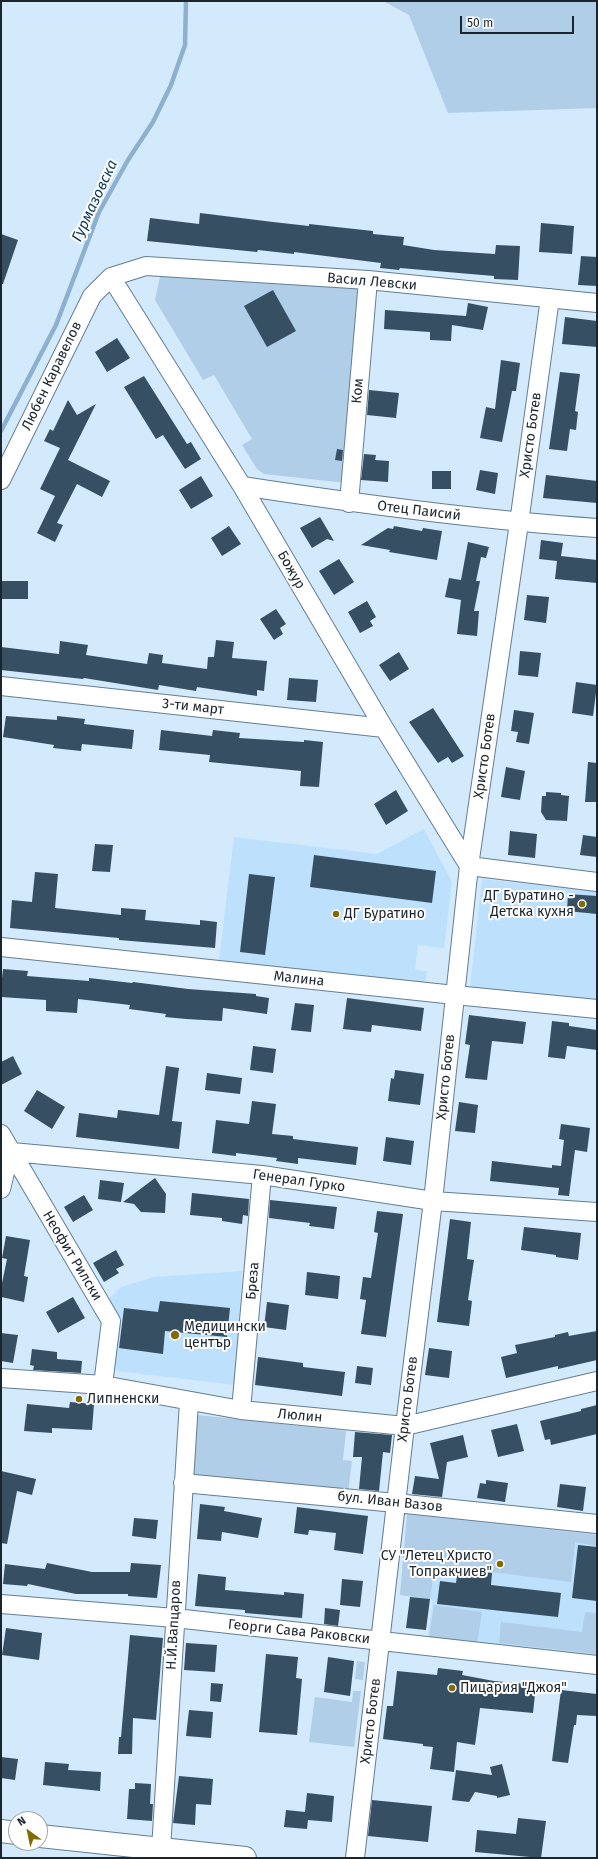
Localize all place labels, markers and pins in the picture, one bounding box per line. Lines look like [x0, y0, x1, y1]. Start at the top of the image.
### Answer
place label: ДГ Буратино - Детска кухня [484, 888, 574, 920]
marker: ДГ Буратино - Детска кухня [577, 899, 587, 909]
place label: ДГ Буратино [344, 906, 425, 922]
marker: ДГ Буратино [331, 909, 341, 919]
place label: Медицински център [184, 1319, 266, 1352]
marker: Медицински център [169, 1329, 181, 1341]
place label: Липненски [87, 1391, 159, 1407]
marker: Липненски [74, 1394, 84, 1404]
place label: СУ "Летец Христо Топракчиев" [381, 1548, 492, 1580]
marker: СУ "Летец Христо Топракчиев" [495, 1559, 505, 1569]
place label: Пицария "Джоя" [460, 1680, 567, 1696]
marker: Пицария "Джоя" [447, 1683, 457, 1693]

